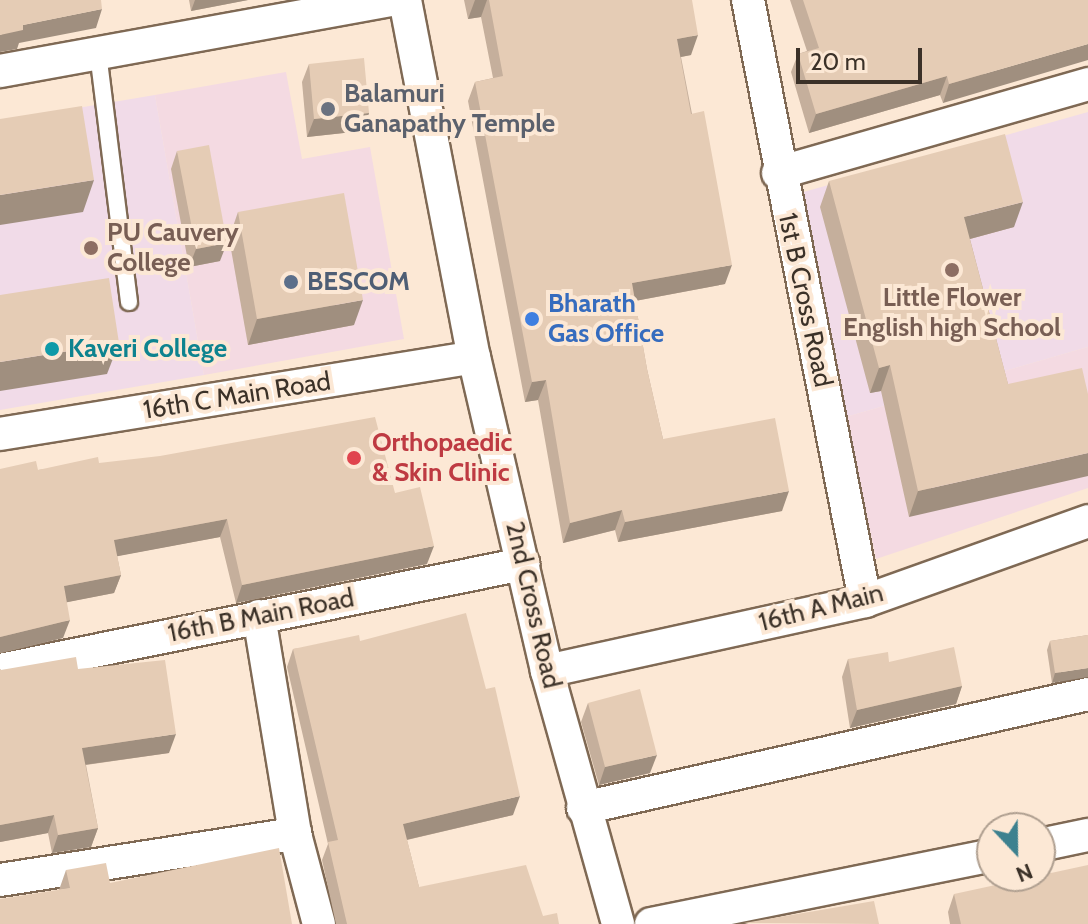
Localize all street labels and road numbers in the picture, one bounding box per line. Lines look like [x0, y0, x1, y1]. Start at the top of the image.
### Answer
street label: 1st B Cross Road [771, 210, 839, 390]
street label: 16th C Main Road [141, 366, 333, 426]
street label: 2nd Cross Road [499, 519, 567, 691]
street label: 16th A Main [755, 577, 887, 639]
street label: 16th B Main Road [165, 583, 357, 649]

